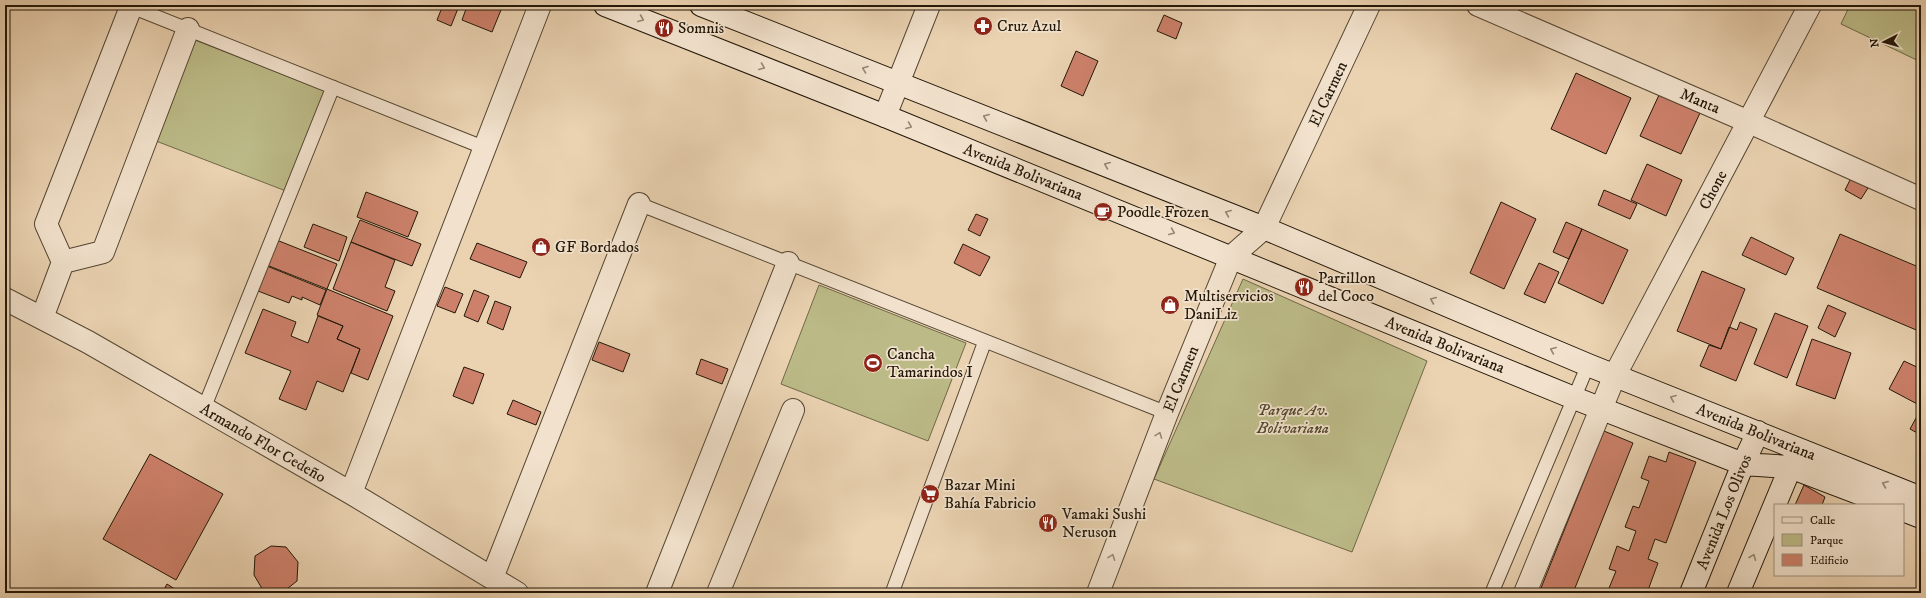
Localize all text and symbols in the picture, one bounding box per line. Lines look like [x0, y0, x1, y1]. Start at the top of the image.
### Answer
one-way arrow [637, 15, 644, 23]
pharmacy icon: Cruz Azul [972, 15, 994, 37]
place label: Cruz Azul [997, 16, 1061, 36]
restaurant icon: Somnis [653, 17, 675, 39]
place label: Somnis [678, 18, 724, 38]
north arrow [1864, 22, 1904, 62]
text: N [1868, 38, 1882, 48]
street label: El Carmen [1304, 58, 1352, 130]
one-way arrow [758, 63, 765, 71]
one-way arrow [862, 66, 869, 74]
street label: Manta [1677, 84, 1723, 118]
one-way arrow [983, 114, 990, 122]
one-way arrow [905, 121, 912, 129]
street label: Avenida Bolivariana [960, 139, 1086, 205]
one-way arrow [1104, 162, 1111, 170]
street label: Chone [1694, 167, 1732, 213]
cafe icon: Poodle Frozen [1092, 201, 1114, 223]
place label: Poodle Frozen [1117, 202, 1210, 222]
one-way arrow [1224, 210, 1231, 218]
one-way arrow [1168, 228, 1175, 236]
shop icon: GF Bordados [530, 236, 552, 258]
place label: GF Bordados [555, 237, 639, 257]
place label: Parrillon del Coco [1318, 268, 1376, 306]
restaurant icon: Parrillon del Coco [1293, 276, 1315, 298]
place label: Multiservicios DaniLiz [1184, 286, 1274, 324]
shop icon: Multiservicios DaniLiz [1159, 294, 1181, 316]
one-way arrow [1430, 296, 1437, 304]
street label: Avenida Bolivariana [1382, 312, 1508, 378]
street label: El Carmen [1159, 342, 1204, 415]
place label: Cancha Tamarindos I [887, 344, 973, 382]
one-way arrow [1549, 347, 1556, 355]
sports icon: Cancha Tamarindos I [862, 352, 884, 374]
one-way arrow [1670, 395, 1677, 403]
street label: Armando Flor Cedeño [196, 399, 330, 487]
street label: Avenida Bolivariana [1693, 399, 1819, 465]
park label: Parque Av. Bolivariana [1256, 400, 1329, 438]
one-way arrow [1154, 432, 1162, 439]
street label: Avenida Los Olivos [1692, 451, 1756, 573]
place label: Bazar Mini Bahía Fabricio [944, 475, 1036, 513]
one-way arrow [1881, 480, 1888, 488]
supermarket icon: Bazar Mini Bahía Fabricio [919, 483, 941, 505]
place label: Vamaki Sushi Neruson [1061, 504, 1146, 542]
legend [1774, 504, 1904, 576]
restaurant icon: Vamaki Sushi Neruson [1037, 512, 1059, 534]
text: Calle [1810, 513, 1835, 528]
text: Parque [1810, 533, 1843, 548]
one-way arrow [1107, 553, 1115, 560]
one-way arrow [1748, 553, 1756, 560]
text: Edificio [1810, 553, 1849, 568]

